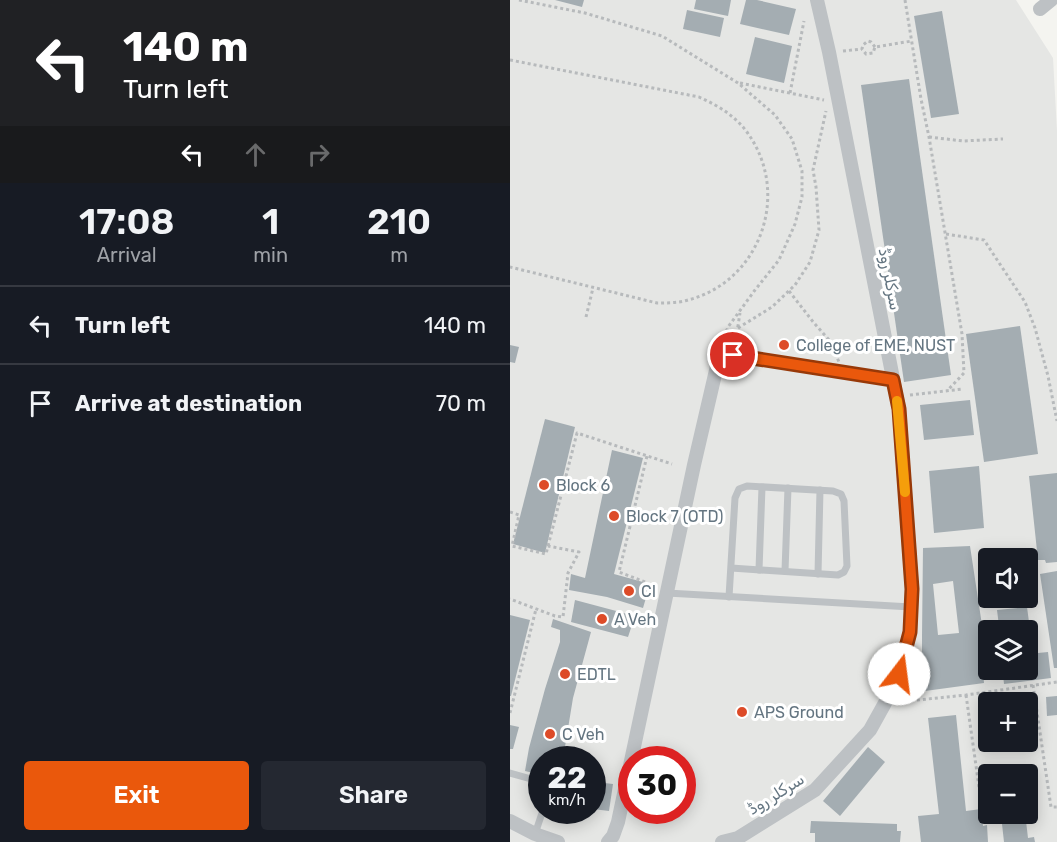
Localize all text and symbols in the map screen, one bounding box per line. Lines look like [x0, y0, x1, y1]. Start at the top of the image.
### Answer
text: 140 m [123, 22, 249, 72]
icon: left [24, 24, 102, 102]
text: Turn left [123, 73, 228, 105]
icon: left [176, 138, 209, 171]
icon: ahead [239, 138, 272, 171]
icon: right [302, 138, 335, 171]
text: 17:08 [79, 200, 174, 243]
text: 1 [262, 200, 279, 243]
text: 210 [367, 200, 431, 243]
text: Arrival [97, 243, 157, 267]
text: min [253, 243, 288, 267]
text: m [390, 243, 408, 267]
street label: سرکلر روڈ [874, 246, 905, 312]
icon: left [24, 309, 57, 342]
text: Turn left [75, 312, 170, 339]
text: 140 m [424, 312, 486, 339]
pin [707, 329, 758, 380]
place label: College of EME, NUST [796, 336, 955, 355]
icon: arrive [716, 338, 749, 371]
marker: College of EME, NUST [777, 338, 791, 352]
icon: arrive [24, 387, 57, 420]
text: Arrive at destination [75, 390, 302, 417]
text: 70 m [436, 390, 486, 417]
place label: Block 6 [556, 476, 611, 495]
marker: Block 6 [537, 478, 551, 492]
place label: Block 7 (OTD) [626, 507, 723, 526]
marker: Block 7 (OTD) [607, 509, 621, 523]
map controls [978, 548, 1038, 824]
button: sound [978, 548, 1038, 608]
place label: CI [641, 582, 656, 601]
marker: CI [622, 584, 636, 598]
place label: A Veh [614, 610, 656, 629]
marker: A Veh [595, 612, 609, 626]
button: layers [978, 620, 1038, 680]
position arrow [867, 642, 931, 706]
place label: EDTL [577, 665, 616, 684]
marker: EDTL [558, 667, 572, 681]
button: + [978, 692, 1038, 752]
place label: APS Ground [754, 703, 844, 722]
marker: APS Ground [735, 705, 749, 719]
place label: C Veh [562, 725, 605, 744]
marker: C Veh [543, 727, 557, 741]
speed limit sign: 30 [618, 746, 696, 824]
text: 22 [548, 760, 587, 796]
button: Exit [24, 761, 249, 830]
button: Share [261, 761, 486, 830]
button: − [978, 764, 1038, 824]
street label: سرکلر روڈ [744, 769, 808, 820]
text: km/h [548, 791, 586, 809]

